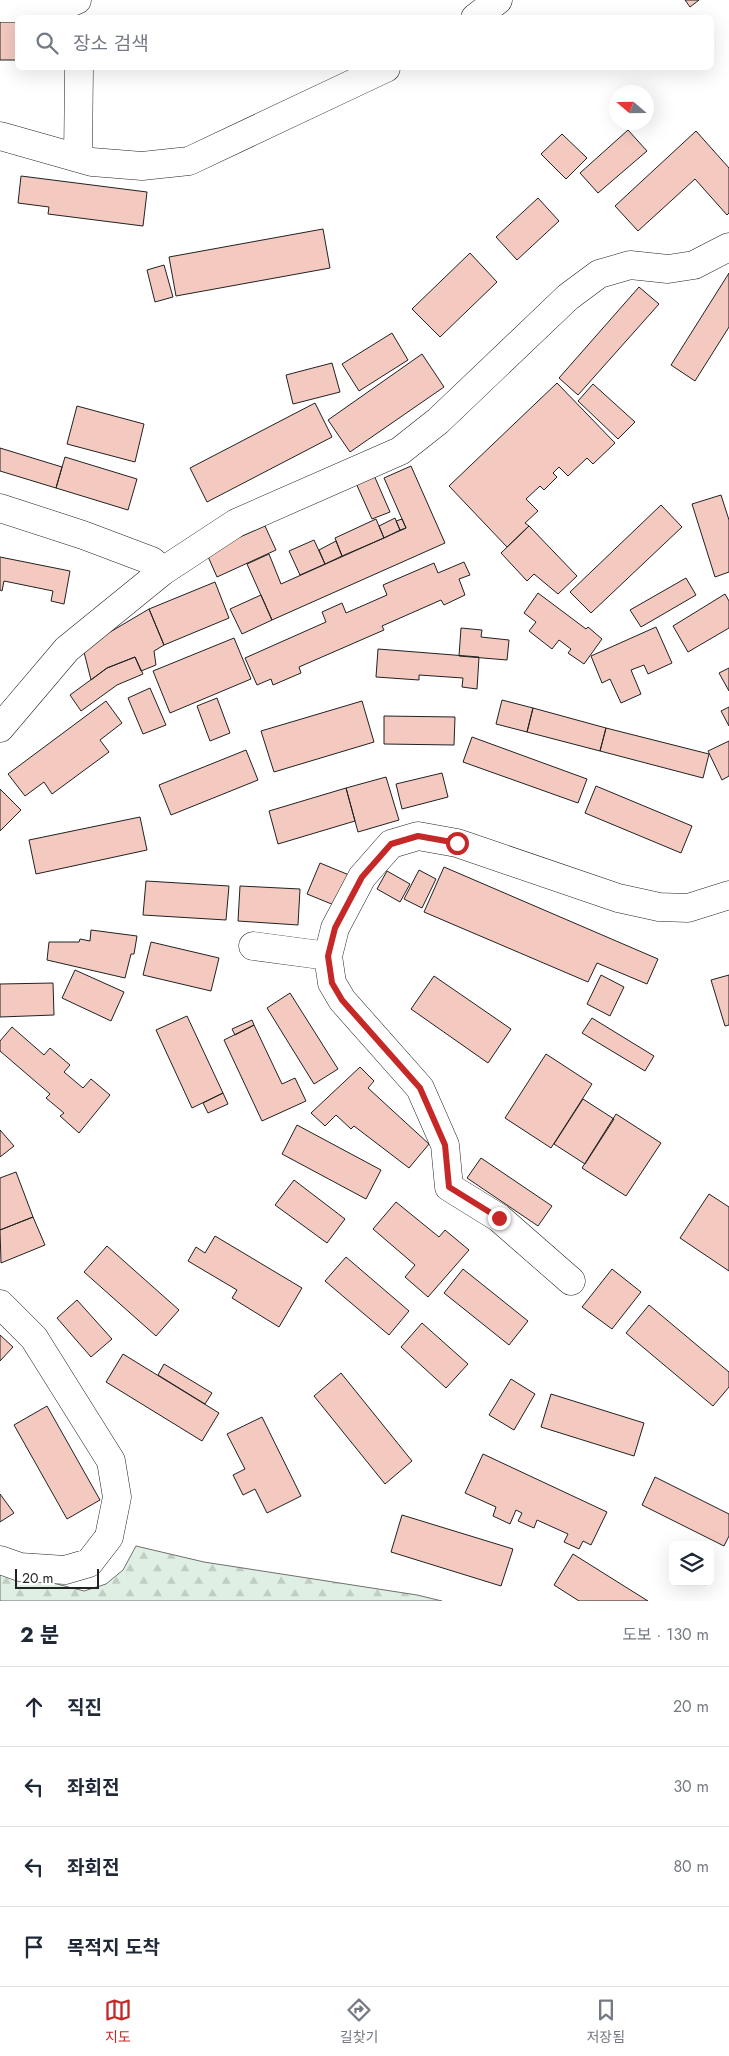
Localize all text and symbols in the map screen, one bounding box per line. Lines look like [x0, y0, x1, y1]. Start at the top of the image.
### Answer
search box [15, 15, 714, 70]
icon: search [33, 29, 61, 57]
text: 장소 검색 [73, 30, 149, 57]
north arrow [609, 85, 654, 130]
route start [446, 832, 469, 855]
route end [488, 1207, 511, 1230]
map controls [669, 1541, 714, 1586]
button: layers [669, 1541, 714, 1586]
scale bar [15, 1566, 99, 1589]
text: 20 m [22, 1568, 54, 1588]
text: 2 분 [20, 1620, 59, 1650]
text: 도보 · 130 m [622, 1623, 709, 1646]
icon: ahead [20, 1693, 48, 1721]
text: 직진 [67, 1694, 102, 1721]
text: 20 m [673, 1695, 709, 1718]
icon: left [20, 1773, 48, 1801]
text: 좌회전 [67, 1774, 119, 1801]
text: 30 m [673, 1775, 709, 1798]
icon: left [20, 1853, 48, 1881]
text: 좌회전 [67, 1854, 119, 1881]
text: 80 m [673, 1855, 709, 1878]
icon: arrive [20, 1933, 48, 1961]
text: 목적지 도착 [67, 1934, 160, 1961]
tab: 지도 [104, 1996, 132, 2047]
tab: 길찾기 [340, 1996, 379, 2047]
tab: 저장됨 [586, 1996, 625, 2047]

